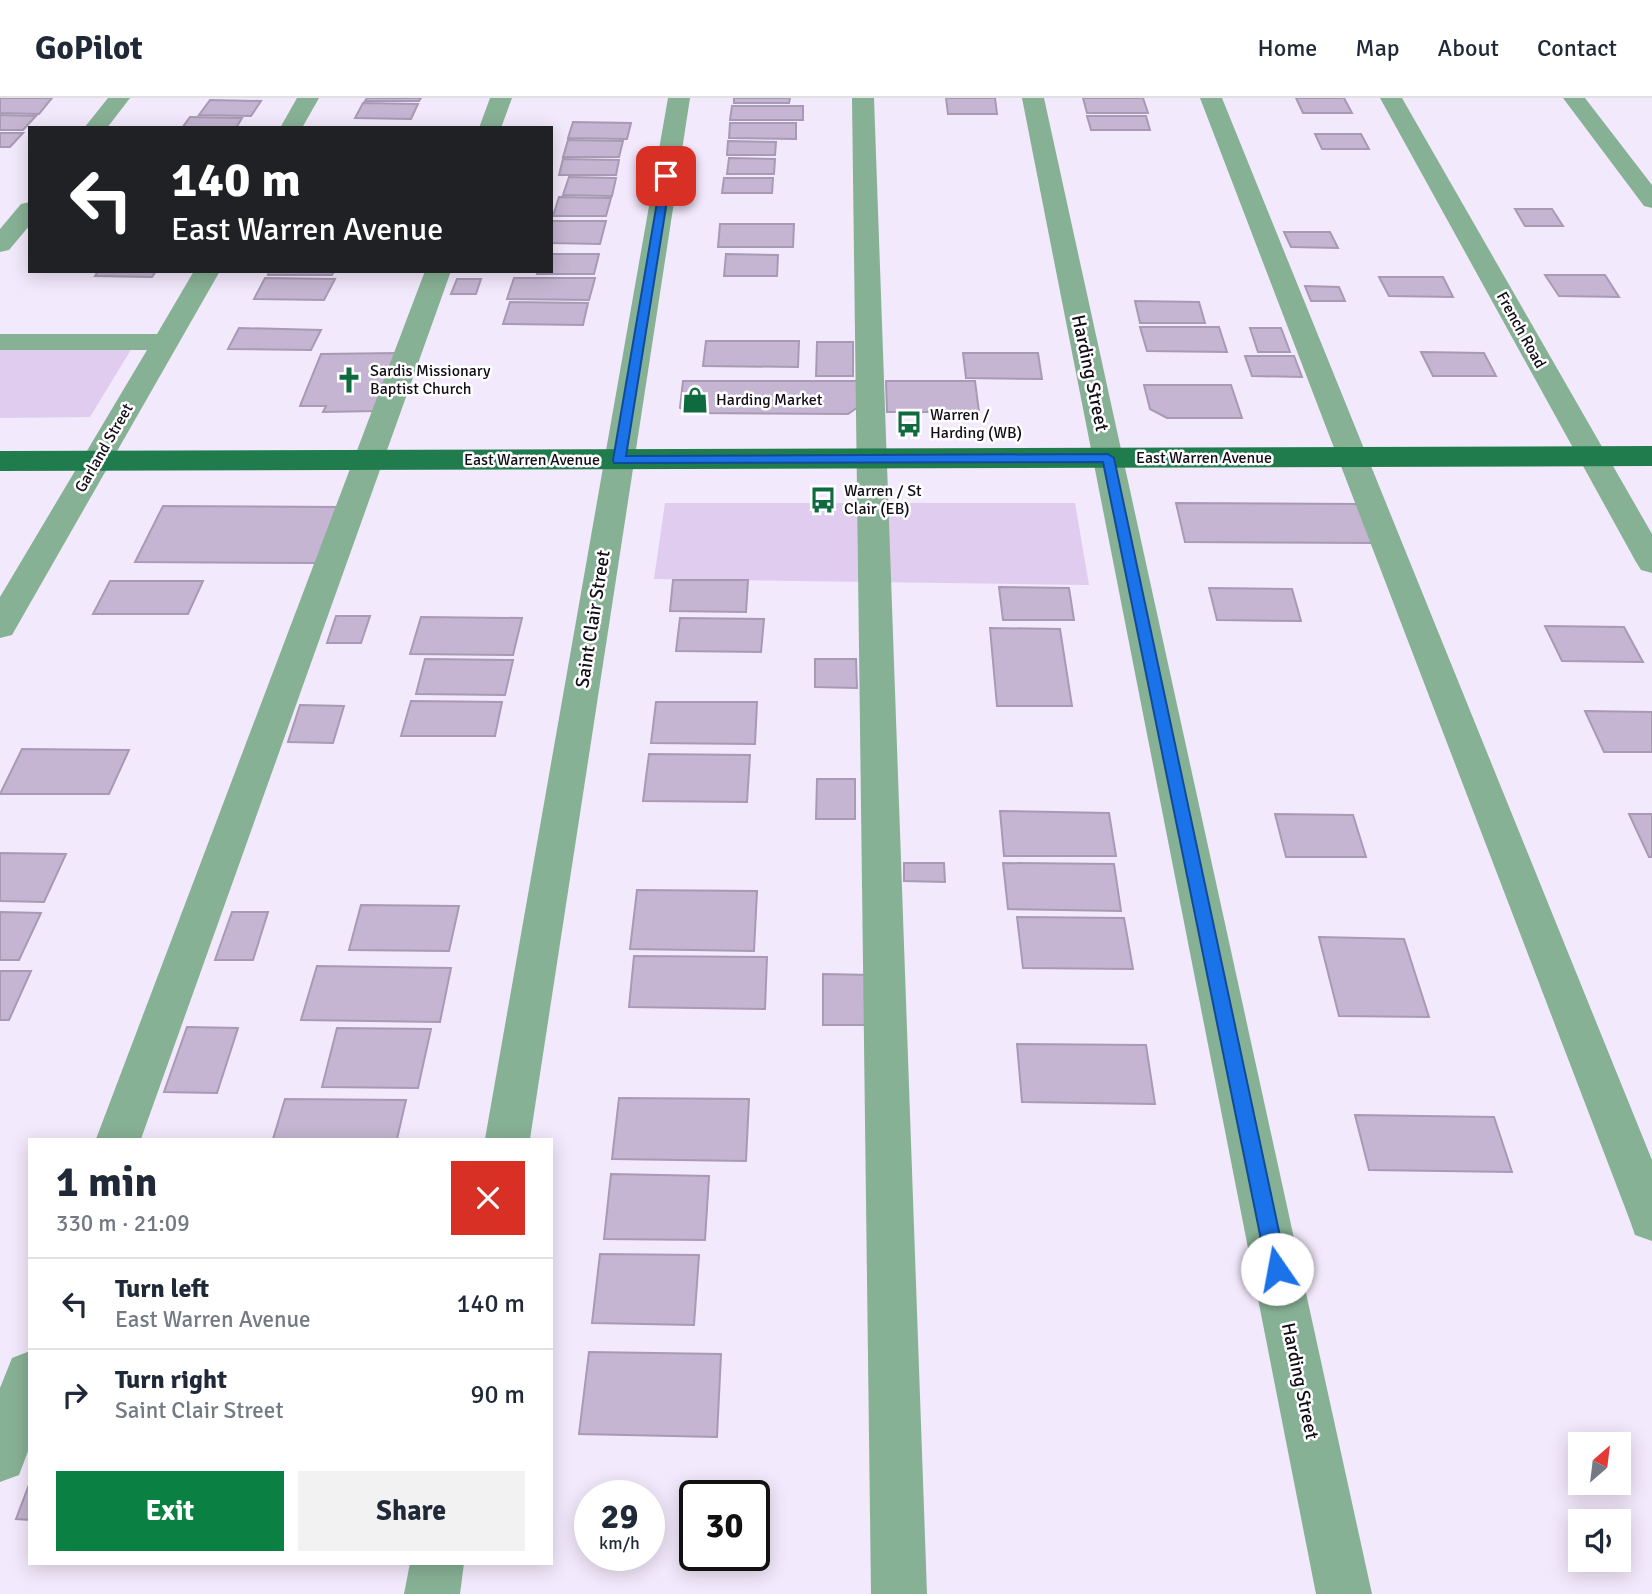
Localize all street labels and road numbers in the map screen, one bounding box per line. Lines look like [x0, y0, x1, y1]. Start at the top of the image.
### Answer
street label: French Road [1492, 288, 1550, 372]
street label: Harding Street [1066, 313, 1114, 434]
street label: Garland Street [70, 400, 138, 496]
street label: East Warren Avenue [1136, 448, 1272, 468]
street label: East Warren Avenue [464, 450, 600, 470]
street label: Saint Clair Street [570, 548, 616, 690]
street label: Harding Street [1276, 1321, 1324, 1442]

